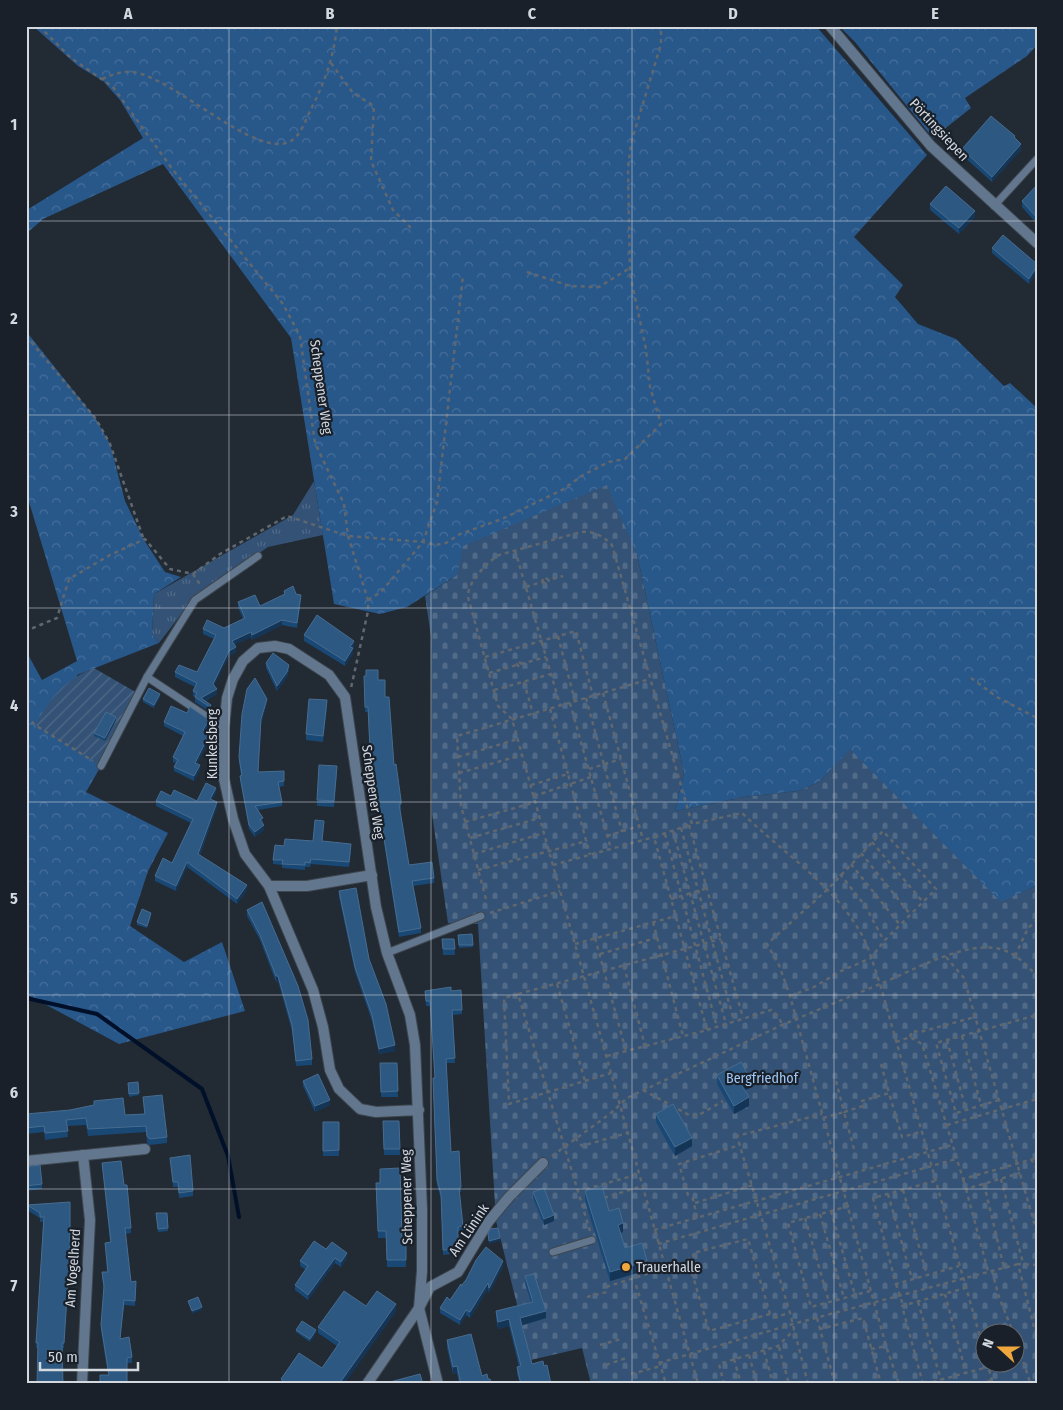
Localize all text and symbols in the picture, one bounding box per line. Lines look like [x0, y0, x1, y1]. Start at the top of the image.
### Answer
text: A [123, 4, 133, 23]
text: B [326, 4, 335, 23]
text: C [528, 4, 537, 23]
text: D [728, 4, 738, 23]
text: E [931, 4, 939, 23]
street label: Pörtingsiepen [906, 95, 972, 165]
text: 1 [11, 115, 17, 134]
text: 2 [9, 309, 18, 328]
street label: Scheppener Weg [306, 339, 336, 436]
text: 3 [9, 502, 18, 521]
text: 4 [10, 696, 18, 715]
street label: Kunkelsberg [204, 708, 221, 779]
street label: Scheppener Weg [358, 744, 388, 841]
text: 5 [10, 889, 18, 908]
park label: Bergfriedhof [726, 1070, 800, 1087]
text: 6 [10, 1083, 18, 1102]
street label: Scheppener Weg [398, 1149, 416, 1245]
street label: Am Lünink [445, 1200, 493, 1259]
street label: Am Vogelherd [62, 1228, 84, 1308]
place label: Trauerhalle [636, 1259, 701, 1276]
marker: Trauerhalle [620, 1261, 632, 1273]
text: 7 [11, 1276, 18, 1295]
north arrow [976, 1322, 1026, 1372]
text: N [979, 1337, 998, 1350]
scale bar [40, 1340, 138, 1372]
text: 50 m [48, 1348, 78, 1366]

